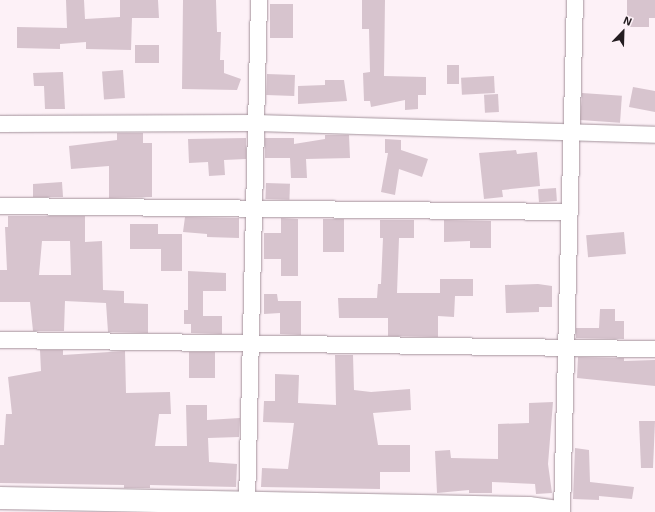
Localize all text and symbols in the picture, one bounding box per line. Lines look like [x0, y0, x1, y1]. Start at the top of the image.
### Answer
north arrow [603, 12, 643, 52]
text: N [622, 13, 634, 28]

